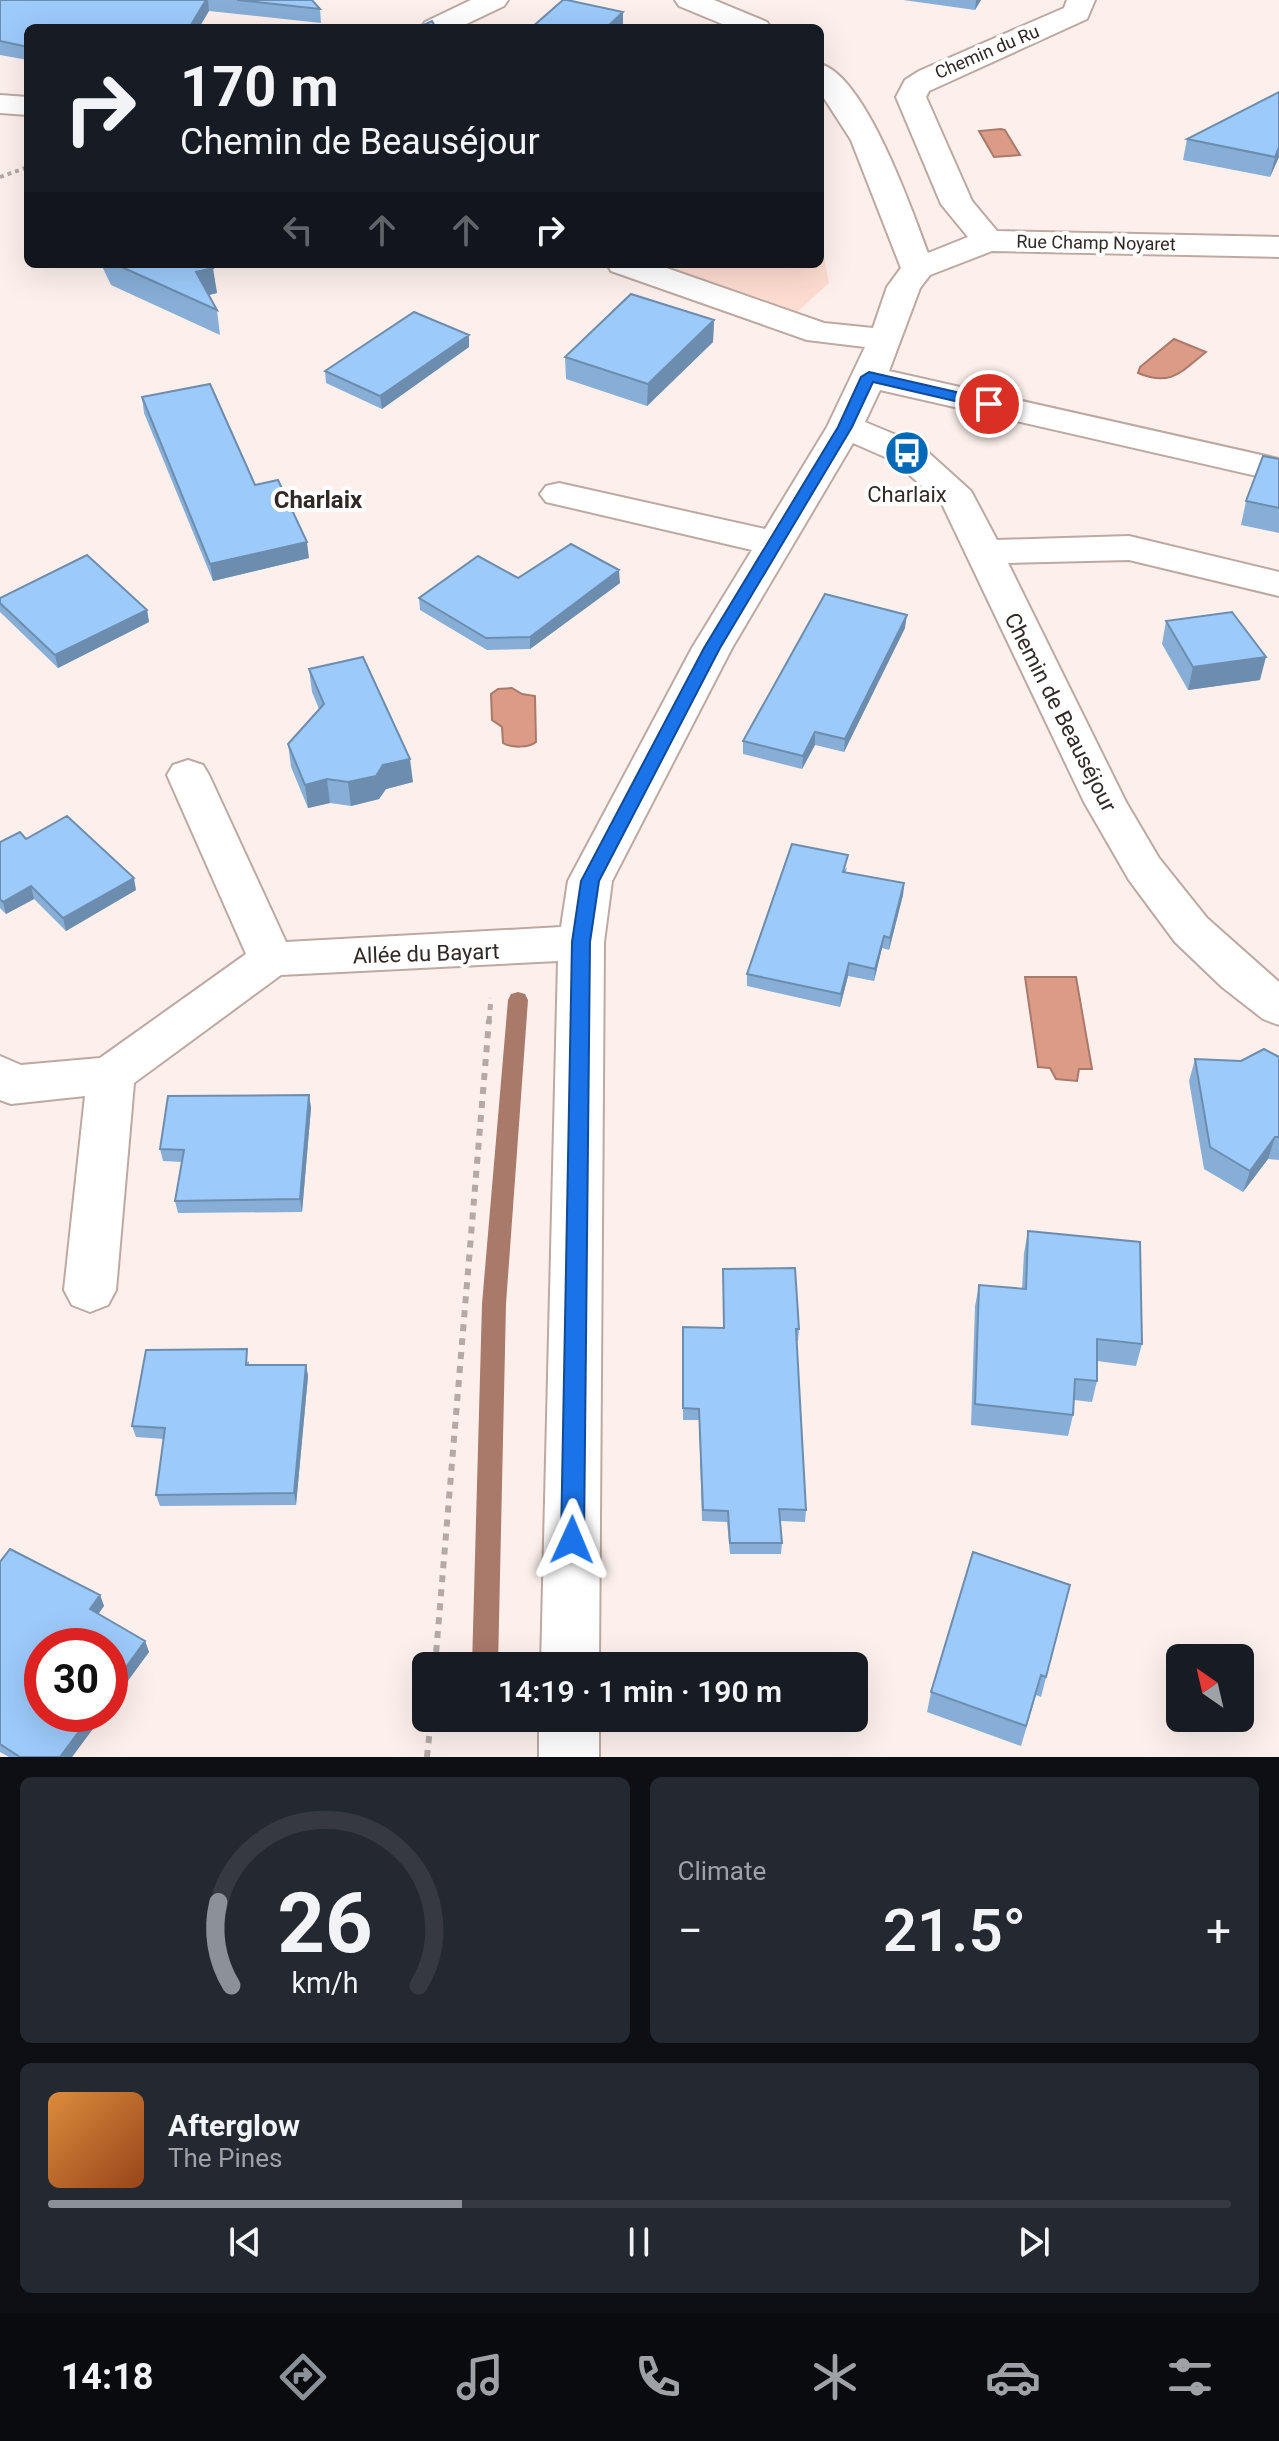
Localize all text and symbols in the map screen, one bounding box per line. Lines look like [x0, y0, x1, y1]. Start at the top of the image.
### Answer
street label: Chemin du Ru [931, 20, 1042, 83]
text: 170 m [180, 54, 339, 120]
icon: right [48, 56, 152, 160]
text: Chemin de Beauséjour [180, 121, 540, 163]
icon: left [276, 208, 320, 252]
icon: ahead [360, 208, 404, 252]
icon: ahead [444, 208, 488, 252]
icon: right [528, 208, 572, 252]
street label: Rue Champ Noyaret [1016, 231, 1176, 254]
pin [955, 370, 1023, 438]
icon: arrive [967, 382, 1011, 426]
bus stop icon: Charlaix [883, 429, 931, 477]
place label: Charlaix [867, 482, 947, 507]
district label: Charlaix [274, 486, 363, 514]
street label: Chemin de Beauséjour [1000, 609, 1122, 816]
street label: Allée du Bayart [352, 938, 500, 969]
position arrow [530, 1498, 614, 1582]
speed limit sign: 30 [24, 1628, 128, 1732]
north arrow [1166, 1644, 1254, 1732]
map controls [1166, 1644, 1254, 1732]
text: 14:19 · 1 min · 190 m [498, 1674, 782, 1709]
text: Climate [678, 1856, 766, 1886]
text: 26 [277, 1875, 372, 1972]
text: 21.5° [883, 1895, 1026, 1966]
text: − [678, 1905, 703, 1957]
text: + [1206, 1905, 1231, 1957]
text: km/h [291, 1966, 358, 2000]
text: Afterglow [168, 2108, 300, 2143]
text: The Pines [168, 2143, 282, 2173]
icon: previous [223, 2220, 267, 2264]
icon: pause [617, 2220, 661, 2264]
icon: next [1012, 2220, 1056, 2264]
icon: directions [275, 2349, 331, 2405]
icon: music [452, 2349, 508, 2405]
icon: phone [630, 2349, 686, 2405]
icon: climate [807, 2349, 863, 2405]
icon: car [985, 2349, 1041, 2405]
icon: filters [1162, 2349, 1218, 2405]
text: 14:18 [61, 2356, 153, 2398]

